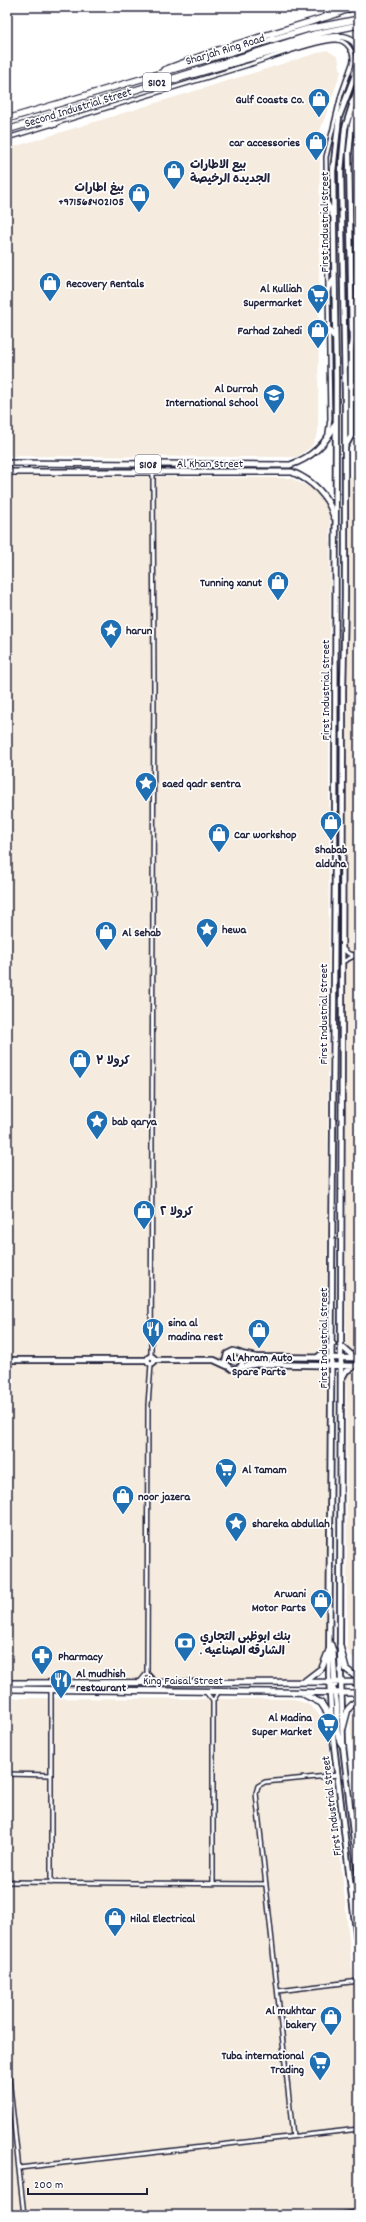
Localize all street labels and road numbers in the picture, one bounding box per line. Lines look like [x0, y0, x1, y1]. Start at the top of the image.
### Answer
street label: Sharjah Ring Road [184, 30, 267, 71]
road number: S102 [143, 73, 171, 91]
street label: Second Industrial Street [23, 84, 135, 133]
street label: First Industrial Street [317, 171, 334, 272]
road number: S108 [135, 455, 161, 473]
street label: Al Khan Street [177, 456, 244, 473]
street label: First Industrial Street [318, 639, 335, 740]
street label: First Industrial Street [316, 963, 333, 1064]
street label: First Industrial Street [316, 1287, 333, 1388]
street label: King Faisal Street [143, 1673, 224, 1690]
street label: First Industrial Street [318, 1754, 347, 1857]

